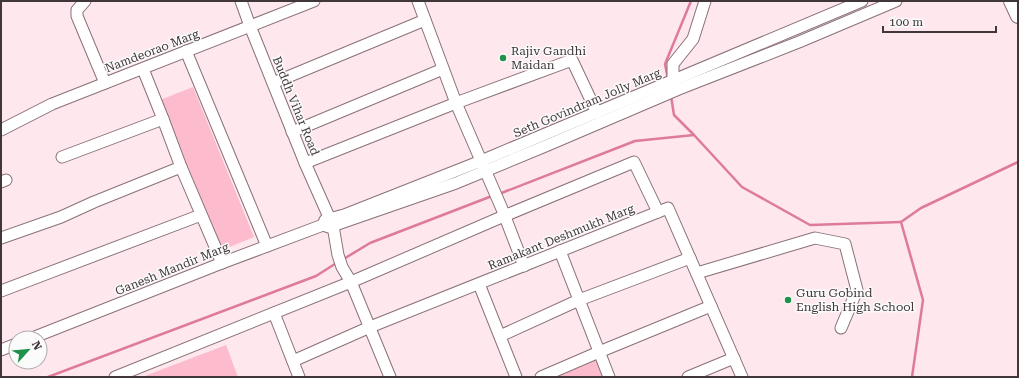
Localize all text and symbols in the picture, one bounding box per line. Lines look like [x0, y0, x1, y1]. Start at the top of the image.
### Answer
scale bar [883, 8, 996, 34]
text: 100 m [889, 15, 923, 29]
street label: Namdeorao Marg [103, 27, 201, 75]
place label: Rajiv Gandhi Maidan [511, 44, 586, 72]
marker: Rajiv Gandhi Maidan [498, 53, 508, 63]
street label: Buddh Vihar Road [270, 54, 322, 158]
street label: Seth Govindram Jolly Marg [511, 65, 663, 140]
street label: Ramakant Deshmukh Marg [486, 201, 636, 273]
street label: Ganesh Mandir Marg [113, 240, 231, 298]
place label: Guru Gobind English High School [796, 286, 915, 314]
marker: Guru Gobind English High School [783, 295, 793, 305]
north arrow [8, 330, 48, 370]
text: N [29, 339, 44, 353]

